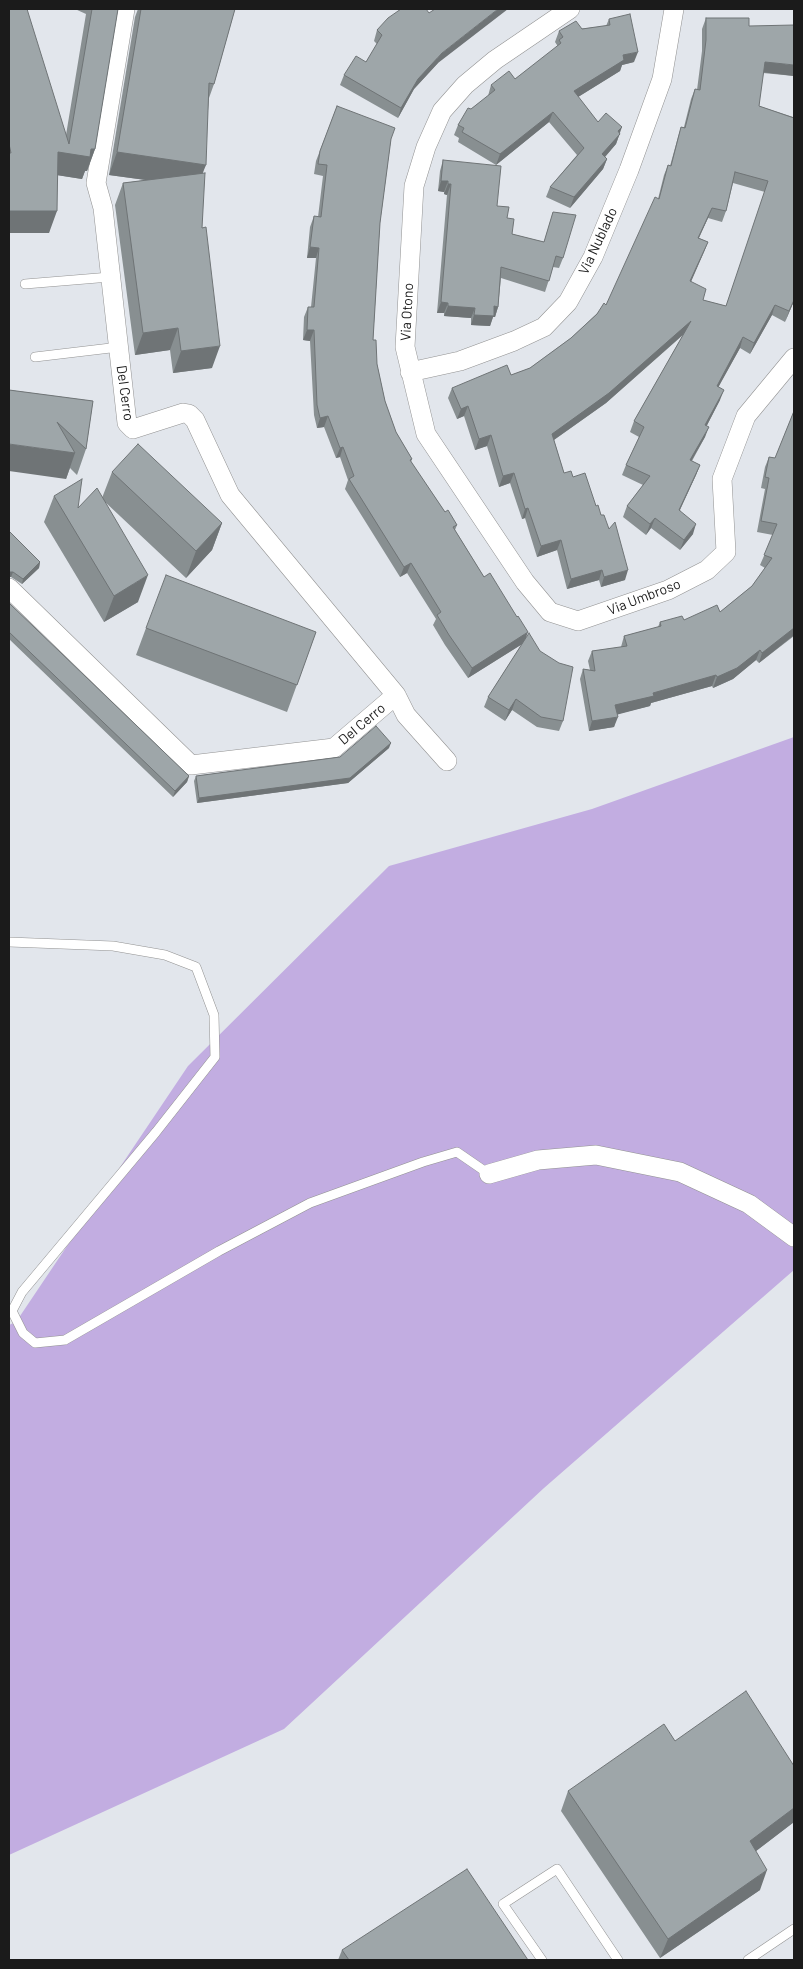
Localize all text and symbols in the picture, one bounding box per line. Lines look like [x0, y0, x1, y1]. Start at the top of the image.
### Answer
street label: Via Nublado [575, 205, 621, 277]
street label: Via Otono [397, 283, 417, 341]
street label: Del Cerro [113, 364, 137, 422]
street label: Via Umbroso [605, 575, 683, 619]
street label: Del Cerro [335, 700, 389, 748]

